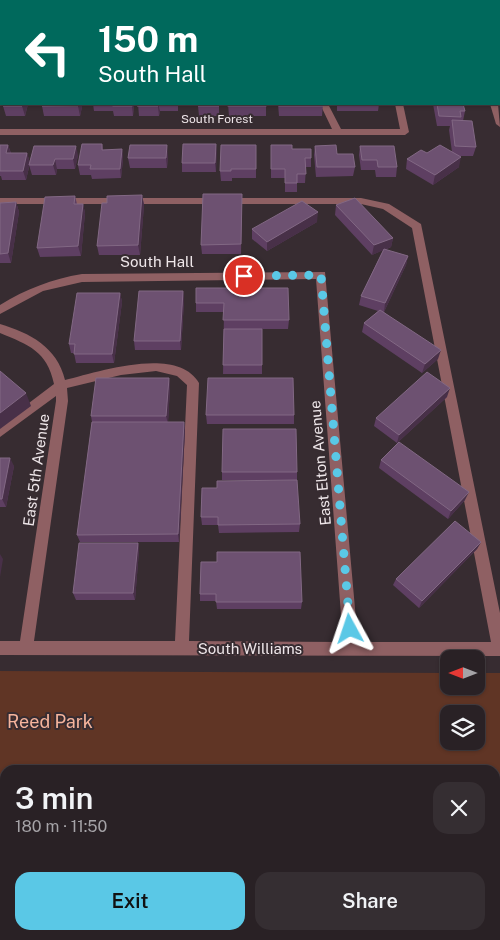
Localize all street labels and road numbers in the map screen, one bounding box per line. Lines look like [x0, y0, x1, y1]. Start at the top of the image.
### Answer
street label: South Forest [181, 112, 253, 126]
street label: South Hall [120, 253, 194, 270]
street label: East Elton Avenue [306, 400, 334, 526]
street label: East 5th Avenue [20, 413, 52, 527]
street label: South Williams [198, 640, 302, 657]

